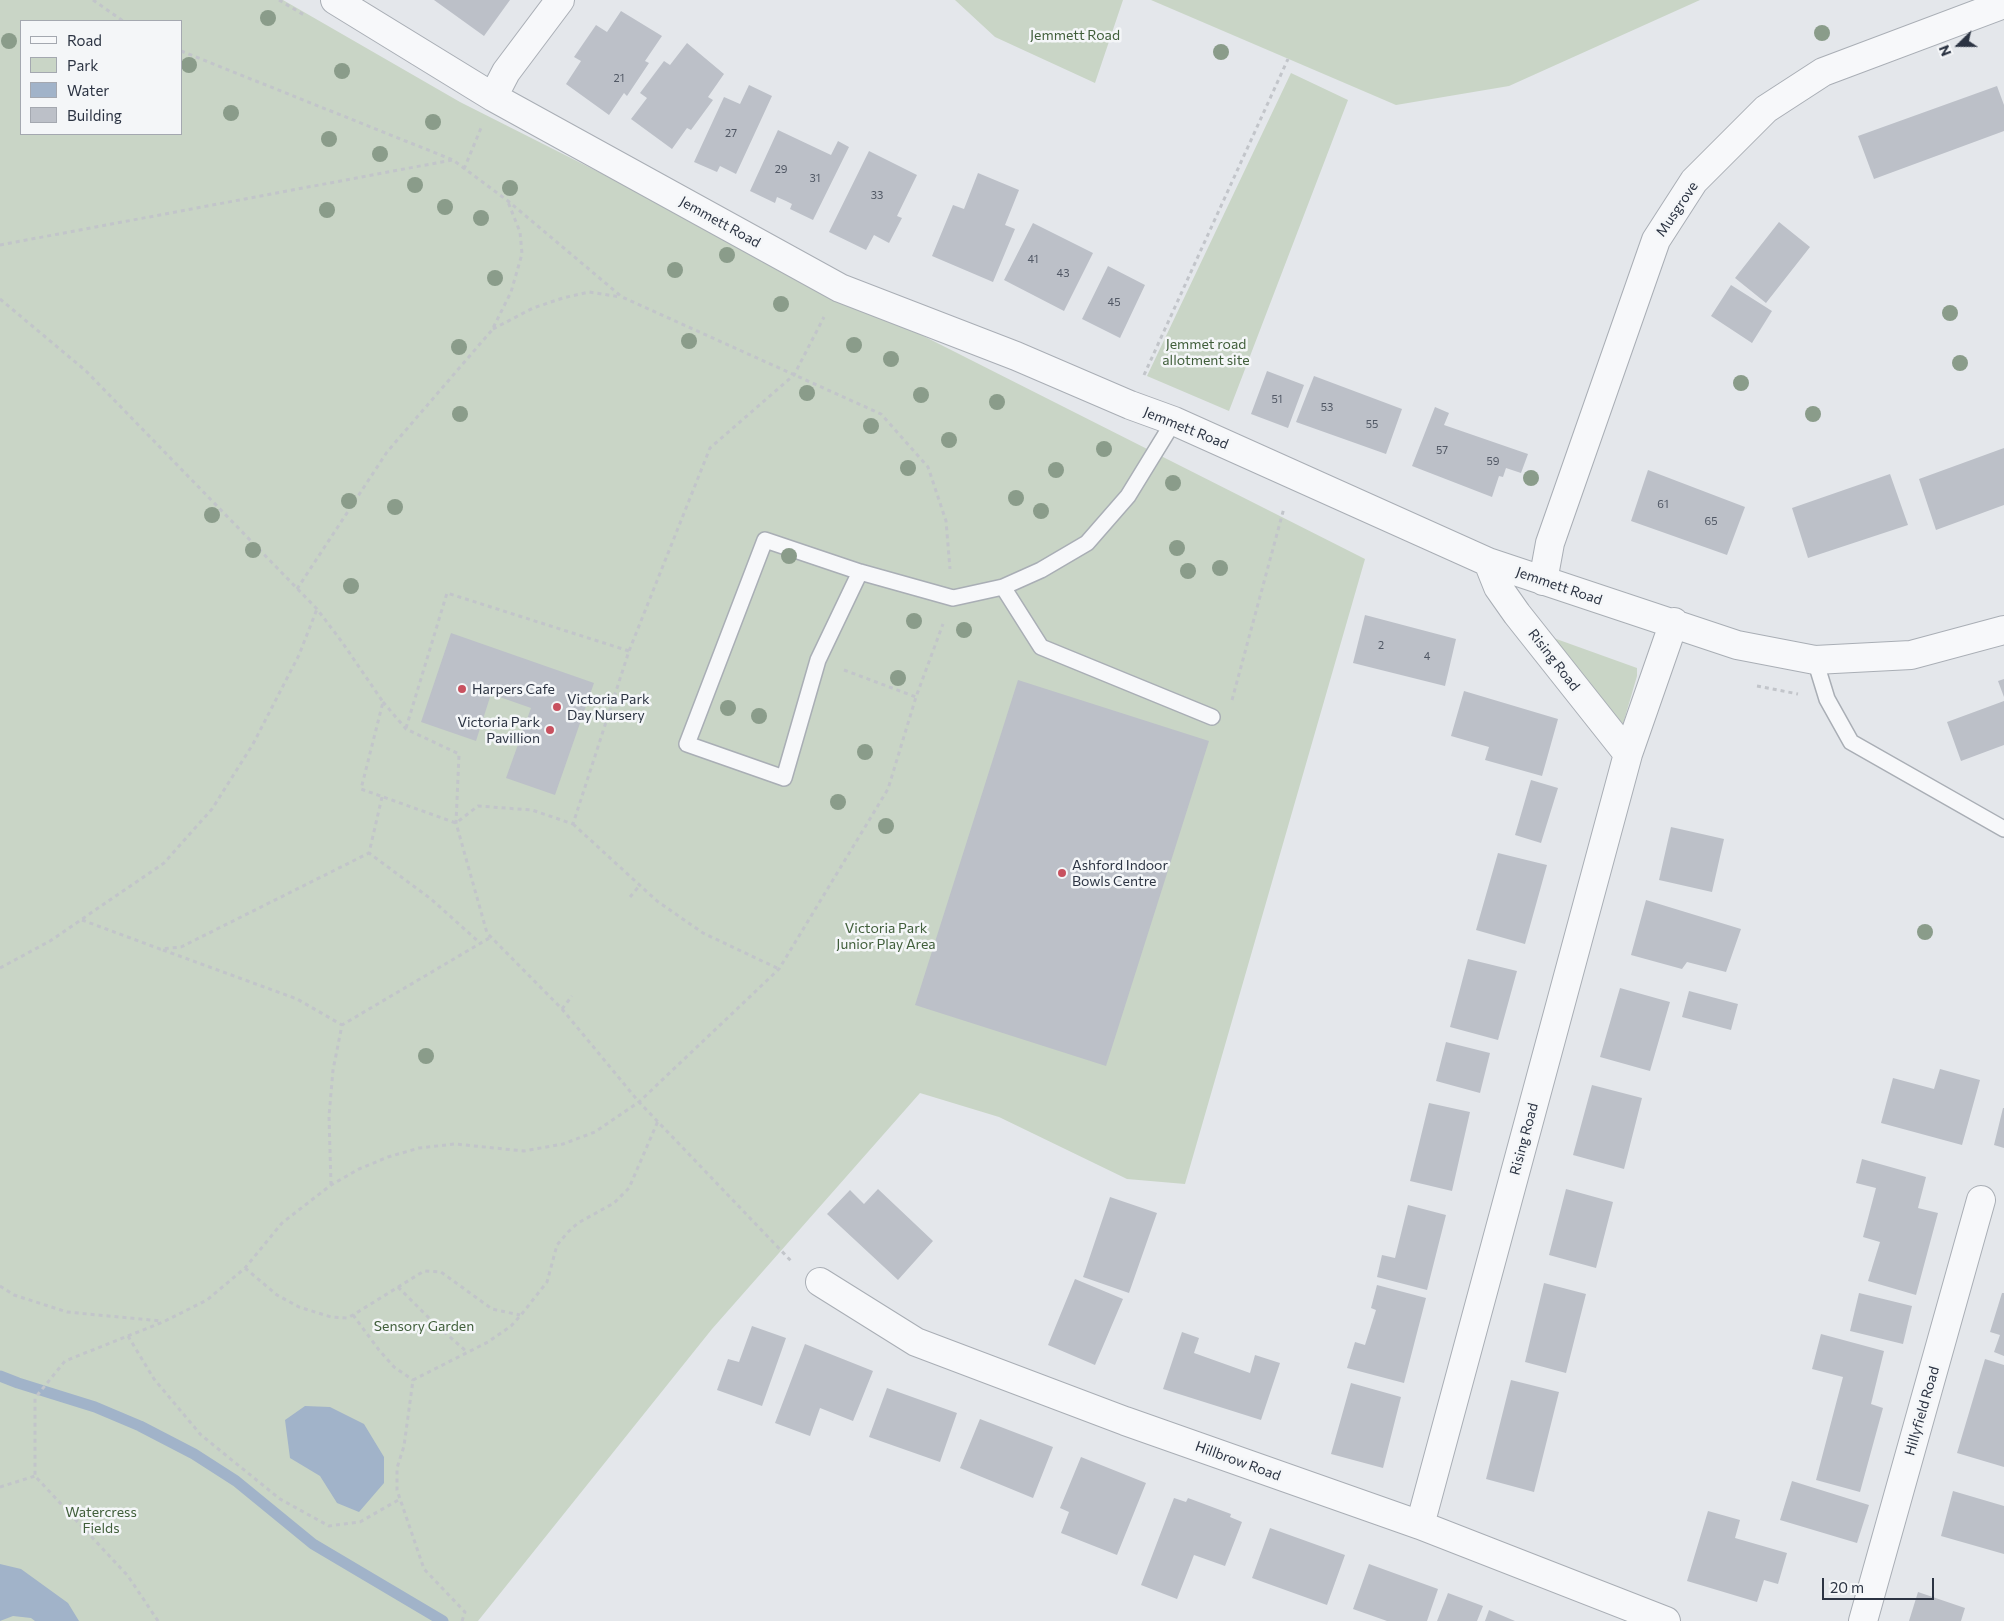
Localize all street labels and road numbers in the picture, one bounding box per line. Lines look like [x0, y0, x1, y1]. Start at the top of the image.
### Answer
street label: Musgrove [1652, 178, 1702, 240]
street label: Jemmett Road [677, 193, 763, 251]
street label: Jemmett Road [1141, 403, 1231, 453]
street label: Jemmett Road [1514, 563, 1604, 609]
street label: Rising Road [1525, 626, 1583, 694]
street label: Rising Road [1506, 1101, 1542, 1177]
street label: Hillyfield Road [1901, 1364, 1943, 1458]
street label: Hillbrow Road [1193, 1438, 1283, 1484]

